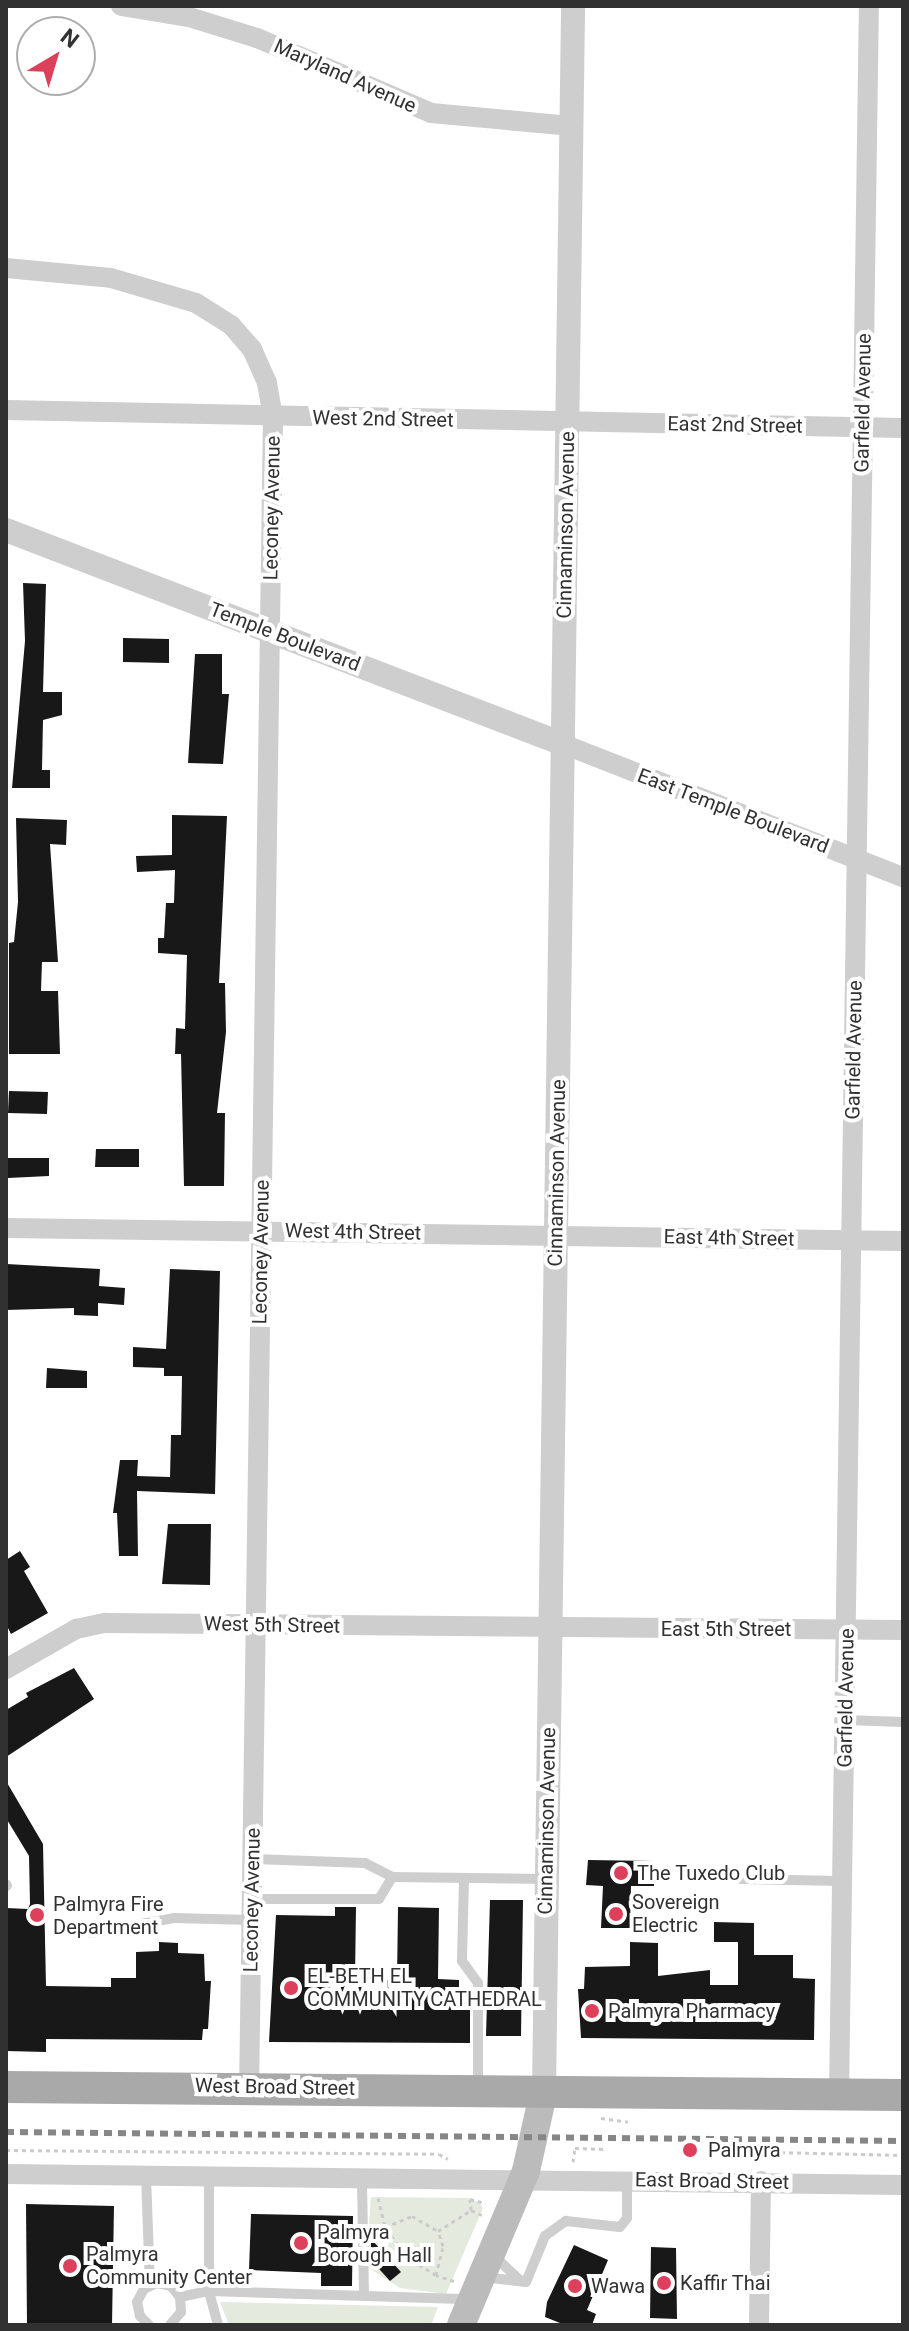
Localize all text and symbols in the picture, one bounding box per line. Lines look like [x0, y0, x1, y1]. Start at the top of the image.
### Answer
north arrow [16, 16, 96, 96]
text: N [56, 24, 84, 53]
street label: Maryland Avenue [270, 34, 420, 118]
street label: Garfield Avenue [850, 333, 876, 473]
street label: West 2nd Street [312, 406, 454, 432]
street label: East 2nd Street [667, 412, 803, 438]
street label: Cinnaminson Avenue [552, 431, 580, 619]
street label: Leconey Avenue [259, 436, 285, 580]
street label: Temple Boulevard [206, 597, 364, 677]
street label: East Temple Boulevard [634, 763, 832, 859]
street label: Garfield Avenue [841, 980, 867, 1120]
street label: Cinnaminson Avenue [543, 1079, 571, 1267]
street label: Leconey Avenue [248, 1180, 274, 1324]
street label: West 4th Street [285, 1219, 421, 1245]
street label: East 4th Street [664, 1225, 794, 1251]
street label: West 5th Street [204, 1612, 340, 1638]
street label: East 5th Street [661, 1617, 791, 1641]
street label: Garfield Avenue [833, 1628, 859, 1768]
street label: Cinnaminson Avenue [533, 1727, 561, 1915]
street label: Leconey Avenue [239, 1828, 265, 1972]
place label: The Tuxedo Club [637, 1861, 786, 1885]
marker: The Tuxedo Club [612, 1864, 630, 1882]
place label: Sovereign Electric [632, 1890, 720, 1937]
place label: Palmyra Fire Department [53, 1892, 164, 1939]
marker: Sovereign Electric [607, 1905, 625, 1923]
marker: Palmyra Fire Department [28, 1906, 46, 1924]
place label: EL-BETH EL COMMUNITY CATHEDRAL [307, 1964, 542, 2011]
marker: EL-BETH EL COMMUNITY CATHEDRAL [282, 1979, 300, 1997]
place label: Palmyra Pharmacy [608, 1999, 775, 2023]
marker: Palmyra Pharmacy [583, 2002, 601, 2020]
street label: West Broad Street [195, 2074, 355, 2100]
place label: Palmyra [708, 2138, 781, 2162]
marker: Palmyra [679, 2139, 701, 2161]
street label: East Broad Street [635, 2168, 789, 2194]
place label: Palmyra Borough Hall [317, 2220, 432, 2267]
marker: Palmyra Borough Hall [292, 2234, 310, 2252]
place label: Palmyra Community Center [86, 2242, 252, 2289]
marker: Palmyra Community Center [61, 2257, 79, 2275]
place label: Kaffir Thai [680, 2271, 771, 2295]
place label: Wawa [591, 2274, 645, 2298]
marker: Kaffir Thai [655, 2274, 673, 2292]
marker: Wawa [566, 2277, 584, 2295]

